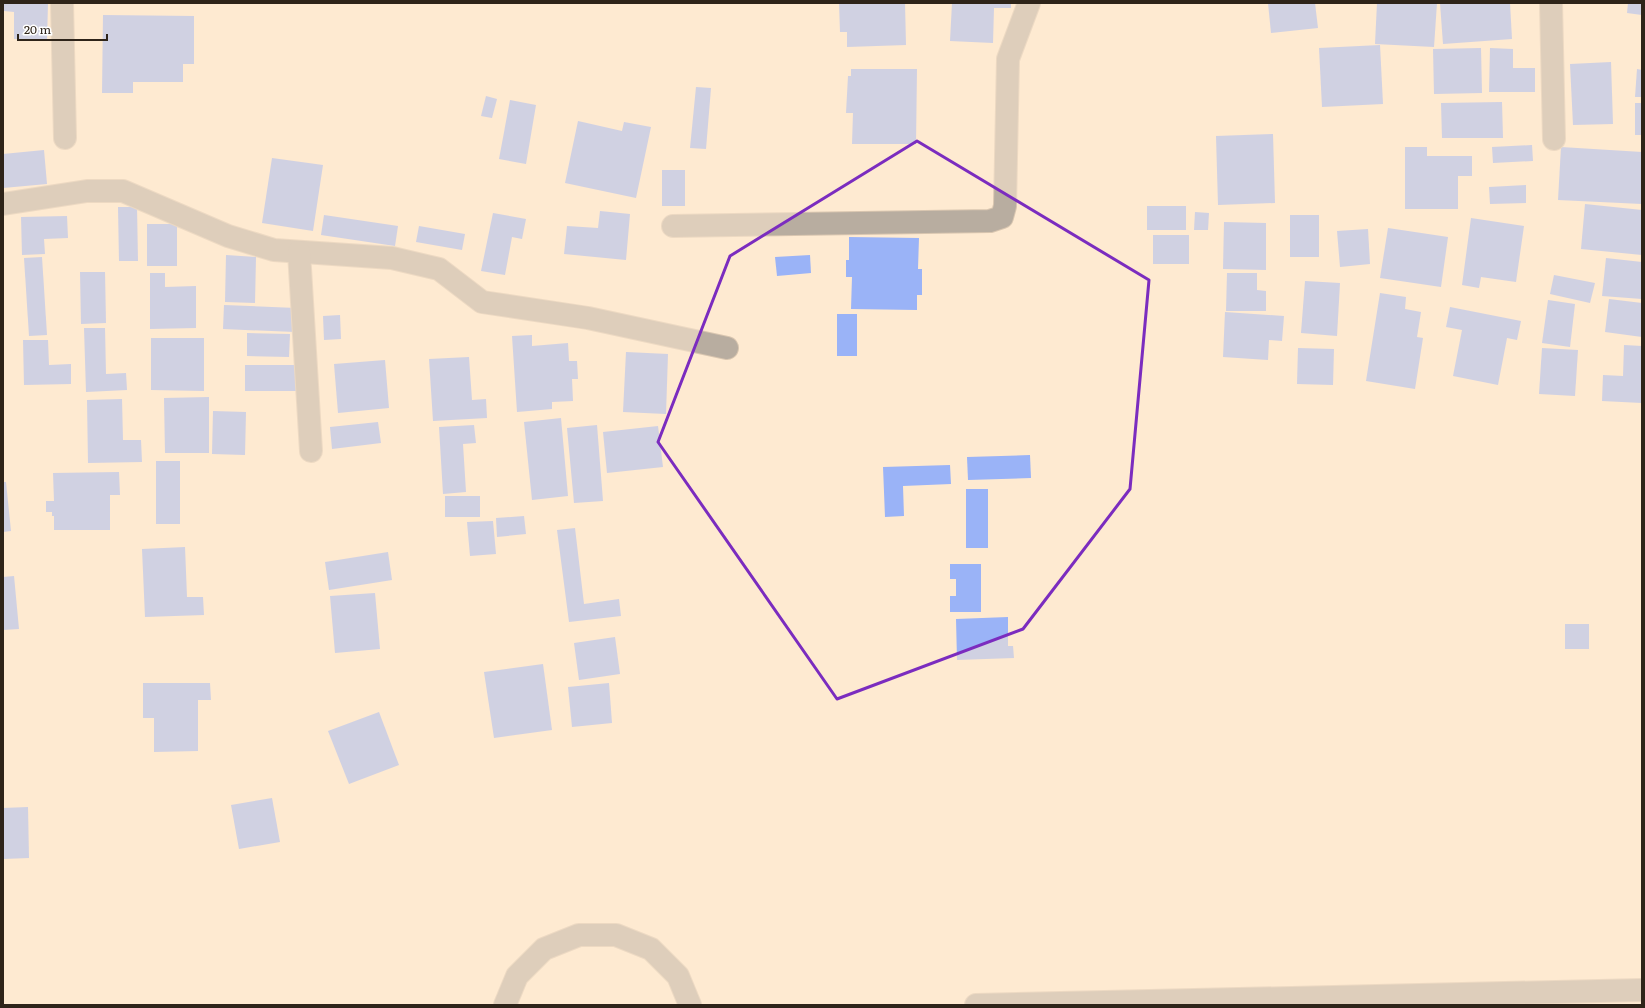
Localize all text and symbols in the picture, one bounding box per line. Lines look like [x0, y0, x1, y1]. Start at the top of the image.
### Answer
scale bar [18, 16, 107, 42]
text: 20 m [24, 20, 51, 38]

